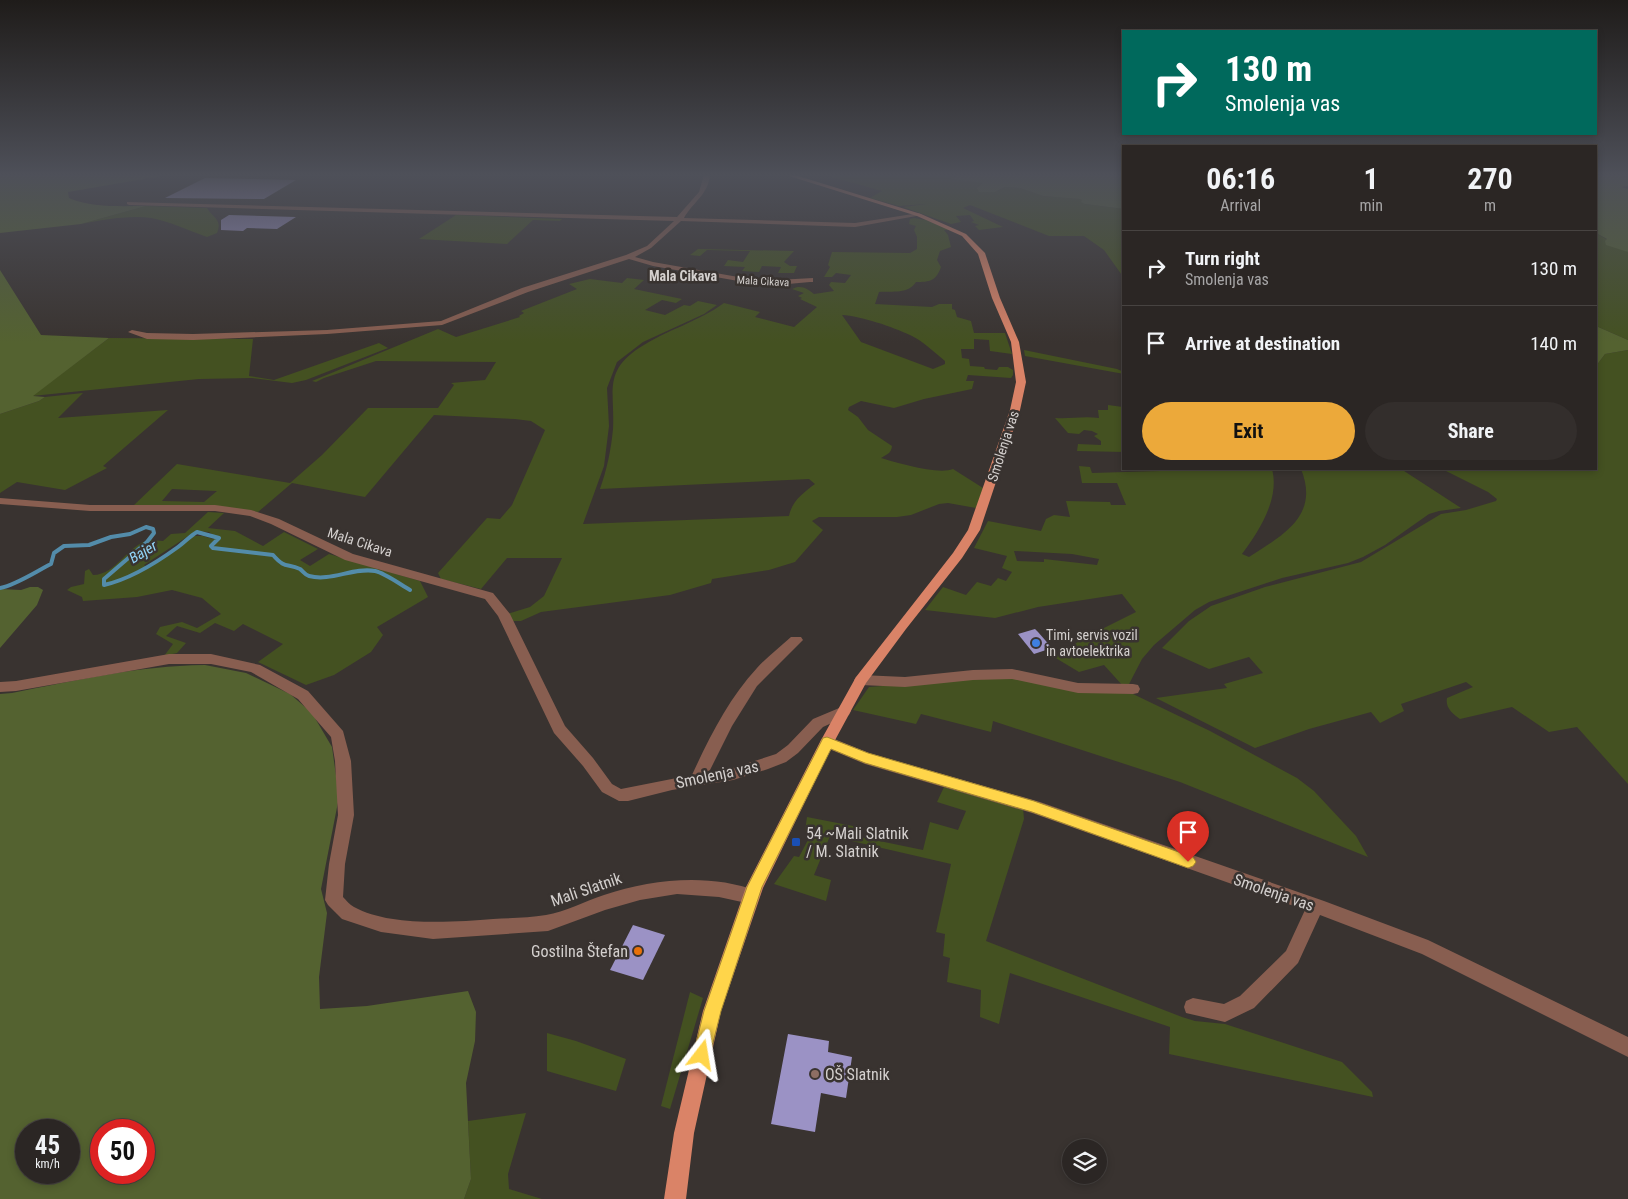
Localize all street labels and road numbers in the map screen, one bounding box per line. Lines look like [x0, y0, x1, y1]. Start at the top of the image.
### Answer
street label: Mala Cikava [736, 274, 790, 289]
street label: Smolenja vas [984, 409, 1022, 483]
street label: Mala Cikava [326, 524, 394, 560]
street label: Smolenja vas [674, 756, 760, 793]
street label: Mali Slatnik [548, 868, 625, 910]
street label: Smolenja vas [1231, 870, 1317, 915]

